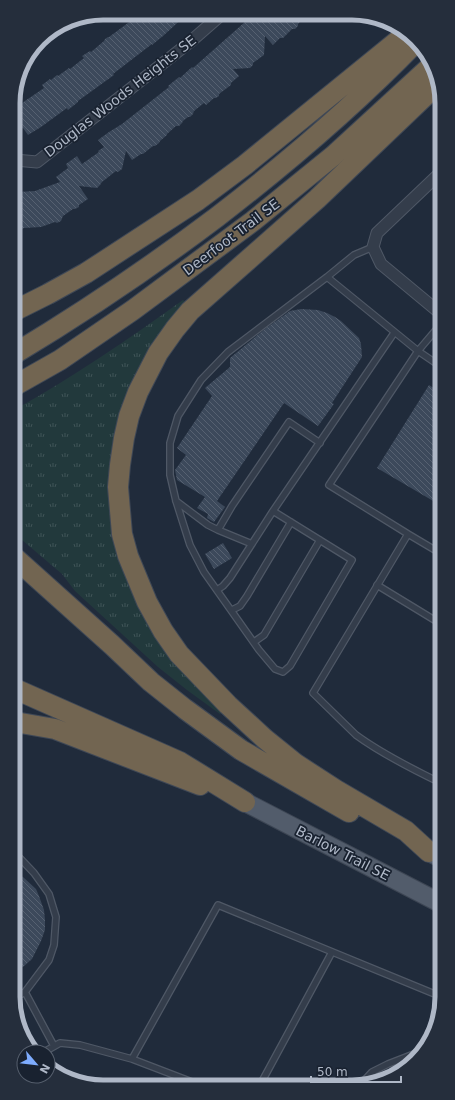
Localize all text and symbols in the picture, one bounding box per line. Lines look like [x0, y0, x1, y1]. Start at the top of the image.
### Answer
street label: Douglas Woods Heights SE [41, 32, 199, 160]
street label: Deerfoot Trail SE [180, 196, 282, 278]
street label: Barlow Trail SE [293, 822, 393, 884]
north arrow [16, 1044, 56, 1084]
scale bar [311, 1058, 401, 1084]
text: N [36, 1061, 52, 1076]
text: 50 m [317, 1065, 348, 1079]

